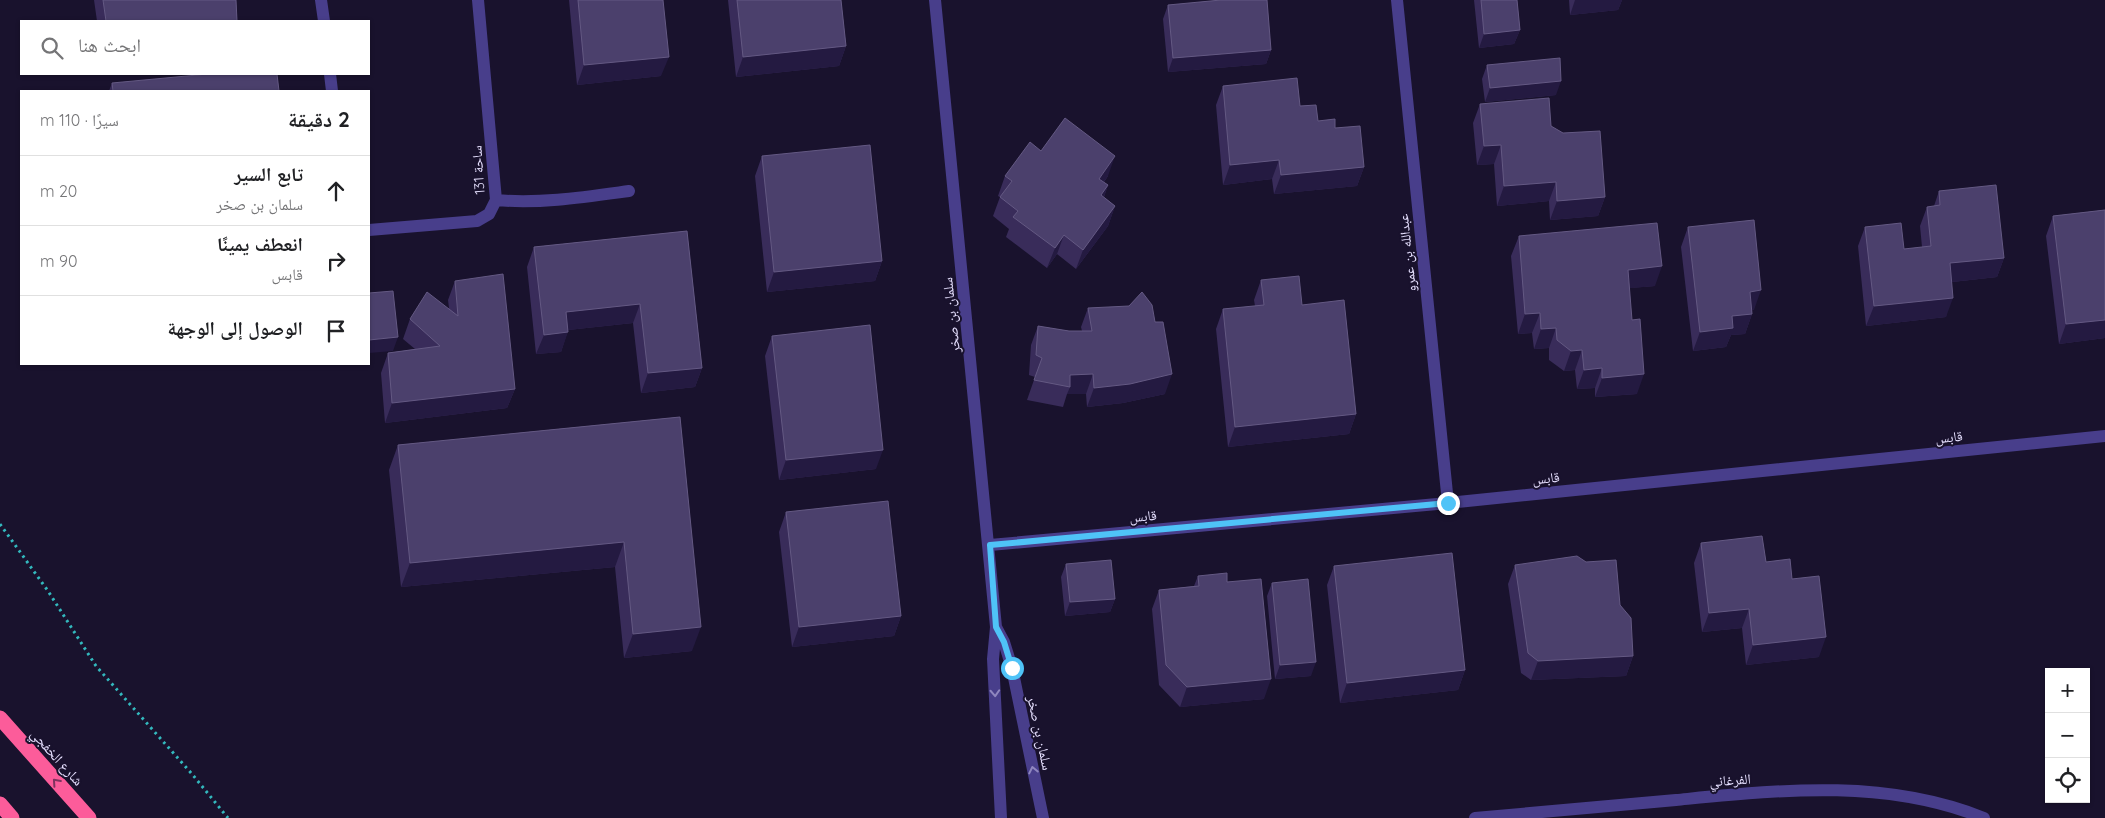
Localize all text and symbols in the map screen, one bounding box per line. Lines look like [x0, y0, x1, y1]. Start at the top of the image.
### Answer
search box [20, 20, 370, 75]
text: ابحث هنا [78, 33, 141, 57]
icon: search [38, 34, 66, 62]
text: 2 دقيقة [288, 106, 350, 132]
text: سيرًا · 110 m [40, 110, 119, 130]
street label: ساحة 131 [467, 145, 489, 195]
text: تابع السير [234, 162, 303, 186]
icon: ahead [322, 177, 350, 205]
text: 20 m [40, 181, 77, 201]
text: سلمان بن صخر [216, 194, 303, 214]
street label: عبدالله بن عمرو [1394, 213, 1420, 293]
text: انعطف يمينًا [217, 232, 303, 256]
icon: right [322, 247, 350, 275]
text: 90 m [40, 251, 77, 271]
text: قابس [272, 264, 303, 284]
street label: سلمان بن صخر [938, 276, 964, 355]
text: الوصول إلى الوجهة [167, 316, 303, 340]
icon: arrive [322, 317, 350, 345]
street label: قابس [1934, 427, 1964, 447]
street label: قابس [1531, 468, 1561, 488]
route end [1437, 492, 1460, 515]
street label: قابس [1129, 506, 1158, 526]
route start [1001, 657, 1024, 680]
map controls [2045, 668, 2090, 803]
button: + [2045, 668, 2090, 713]
one-way arrow [989, 689, 1000, 697]
street label: سلمان بن صخر [1023, 693, 1057, 772]
button: − [2045, 713, 2090, 758]
street label: شارع الخفجي [25, 725, 87, 791]
button: locate [2045, 758, 2090, 803]
one-way arrow [1028, 766, 1039, 775]
street label: الفرغاني [1709, 770, 1751, 793]
one-way arrow [53, 778, 62, 787]

